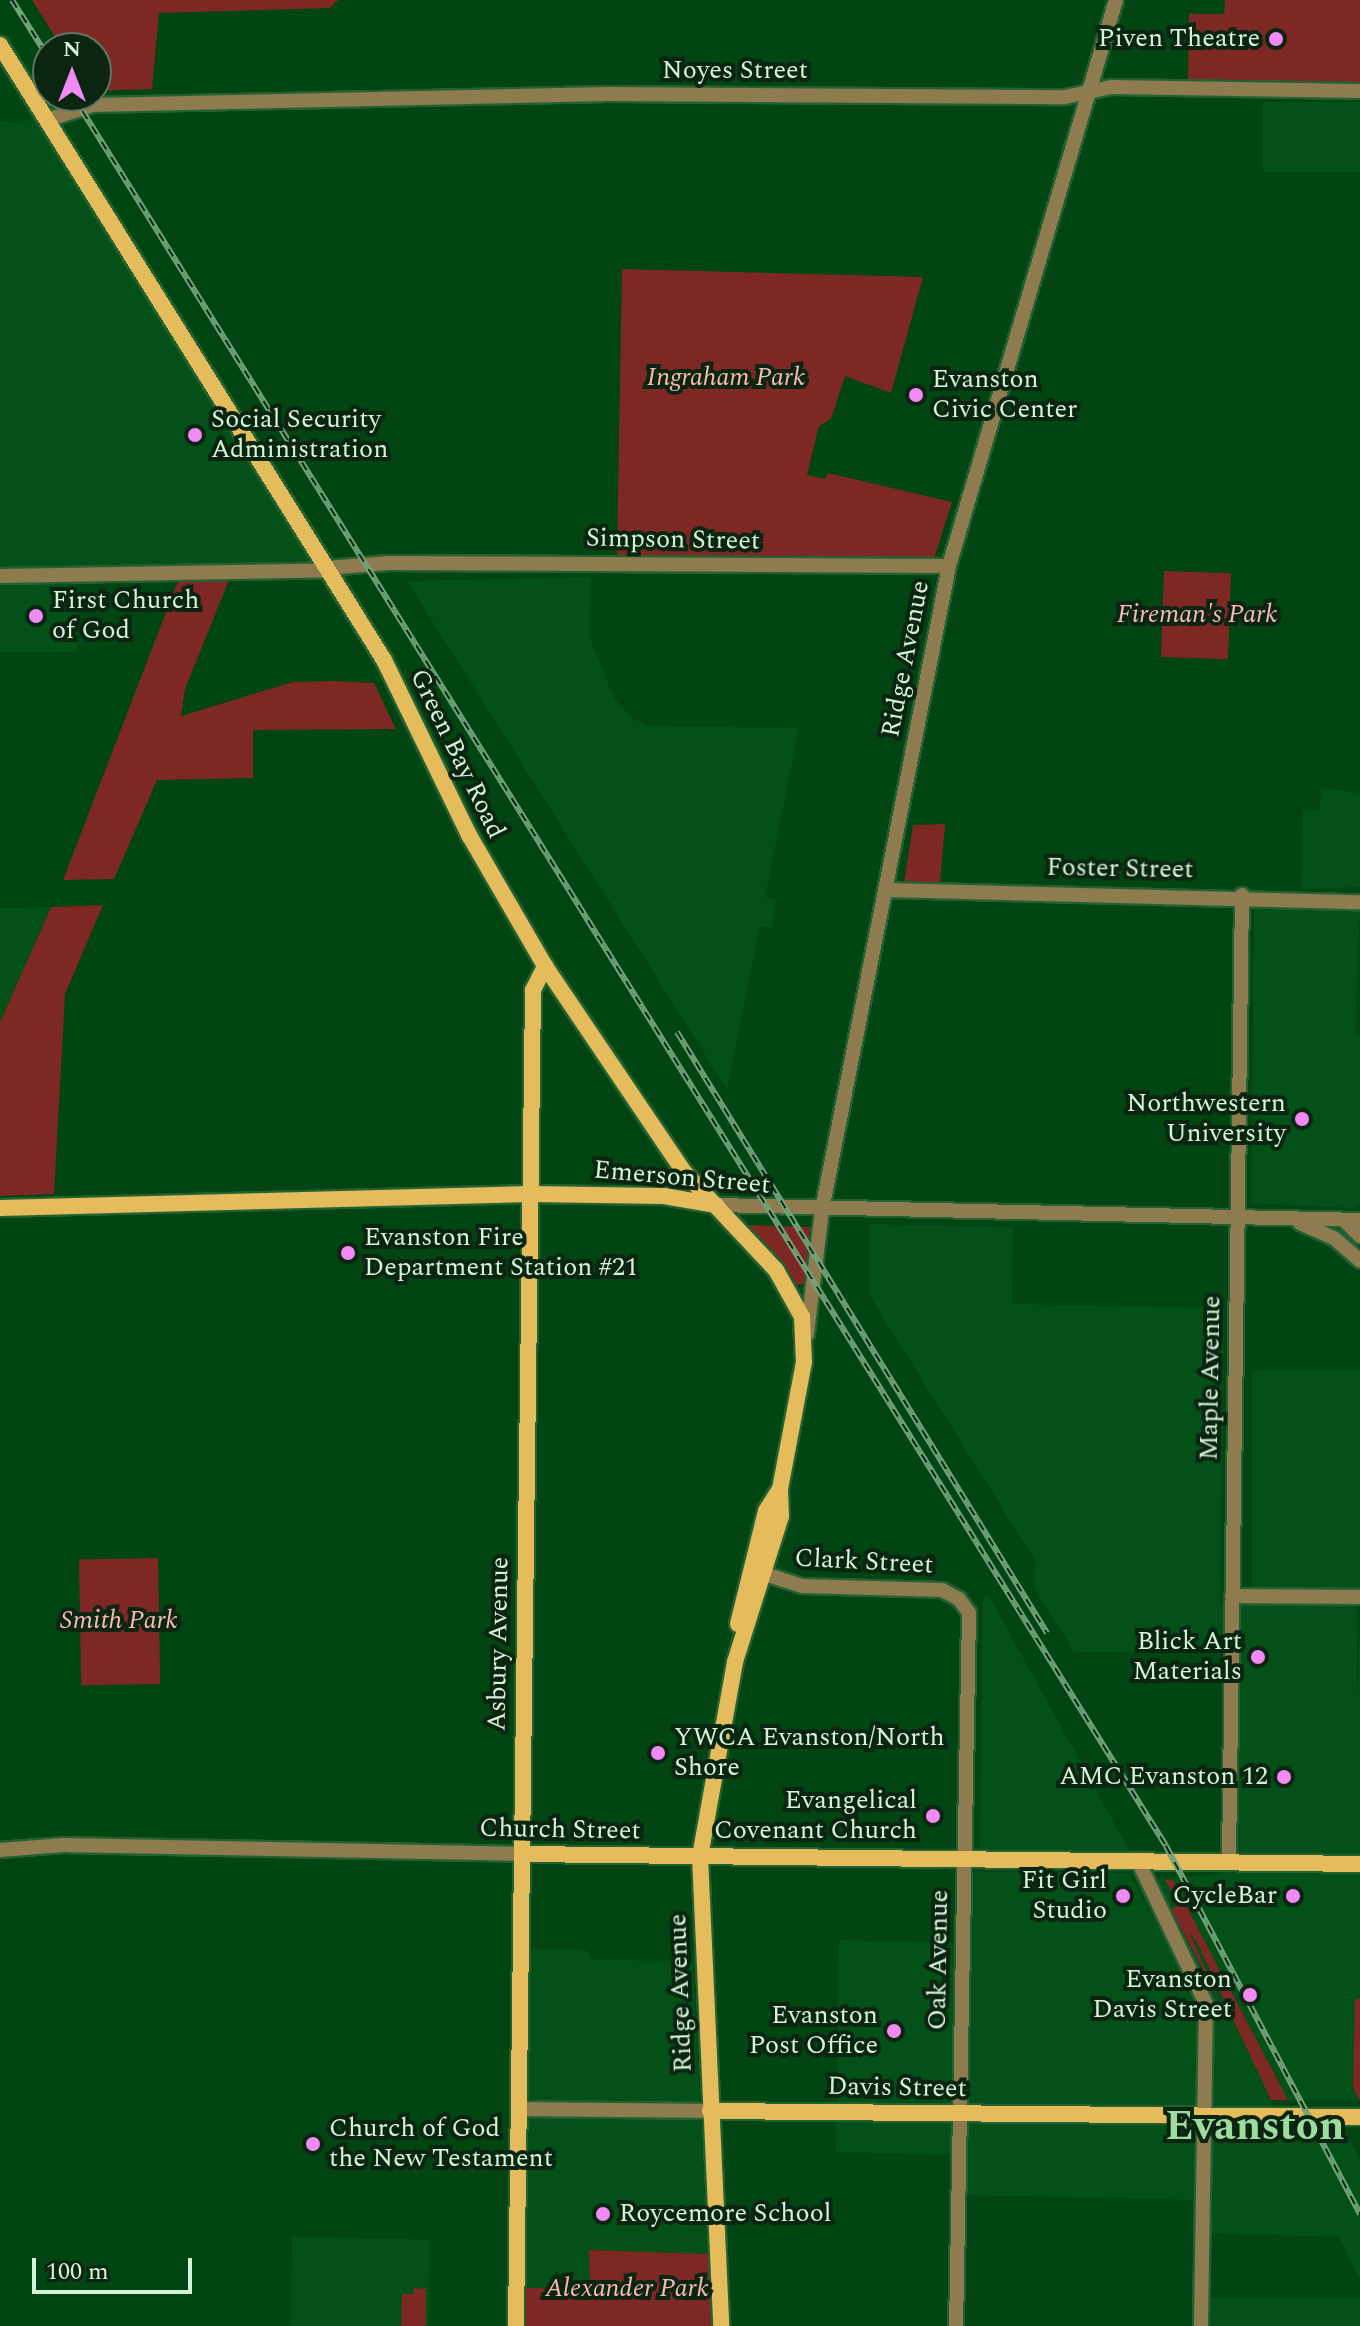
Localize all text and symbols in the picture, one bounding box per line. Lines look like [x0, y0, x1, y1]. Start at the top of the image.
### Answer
place label: Piven Theatre [1098, 23, 1260, 55]
marker: Piven Theatre [1267, 30, 1285, 48]
north arrow [32, 32, 112, 112]
text: N [63, 33, 81, 66]
street label: Noyes Street [662, 55, 808, 87]
park label: Ingraham Park [647, 362, 805, 394]
place label: Evanston Civic Center [932, 364, 1077, 426]
marker: Evanston Civic Center [907, 386, 925, 404]
place label: Social Security Administration [211, 404, 388, 466]
marker: Social Security Administration [186, 426, 204, 444]
street label: Simpson Street [586, 523, 760, 557]
street label: Ridge Avenue [876, 578, 936, 740]
place label: First Church of God [52, 585, 199, 646]
park label: Fireman's Park [1117, 599, 1277, 631]
marker: First Church of God [27, 607, 45, 625]
street label: Green Bay Road [403, 664, 511, 844]
street label: Foster Street [1046, 852, 1194, 886]
place label: Northwestern University [1126, 1088, 1286, 1150]
marker: Northwestern University [1293, 1110, 1311, 1128]
street label: Emerson Street [592, 1155, 772, 1201]
place label: Evanston Fire Department Station #21 [364, 1222, 638, 1284]
marker: Evanston Fire Department Station #21 [339, 1244, 357, 1262]
street label: Maple Avenue [1194, 1295, 1228, 1461]
street label: Clark Street [794, 1543, 934, 1581]
street label: Asbury Avenue [482, 1556, 516, 1732]
park label: Smith Park [60, 1605, 178, 1637]
place label: Blick Art Materials [1133, 1626, 1242, 1688]
marker: Blick Art Materials [1249, 1648, 1267, 1666]
place label: YWCA Evanston/North Shore [674, 1722, 945, 1784]
marker: YWCA Evanston/North Shore [649, 1744, 667, 1762]
place label: AMC Evanston 12 [1059, 1761, 1268, 1793]
marker: AMC Evanston 12 [1275, 1768, 1293, 1786]
place label: Evangelical Covenant Church [714, 1785, 917, 1846]
marker: Evangelical Covenant Church [924, 1807, 942, 1825]
street label: Church Street [479, 1813, 641, 1847]
place label: Fit Girl Studio [1021, 1865, 1107, 1926]
place label: CycleBar [1173, 1880, 1277, 1912]
marker: Fit Girl Studio [1114, 1887, 1132, 1905]
marker: CycleBar [1284, 1887, 1302, 1905]
street label: Oak Avenue [922, 1890, 956, 2030]
street label: Ridge Avenue [663, 1913, 699, 2073]
place label: Evanston Davis Street [1093, 1964, 1232, 2026]
marker: Evanston Davis Street [1239, 1984, 1261, 2006]
place label: Evanston Post Office [749, 2000, 878, 2062]
marker: Evanston Post Office [885, 2022, 903, 2040]
street label: Davis Street [827, 2071, 967, 2105]
district label: Evanston [1165, 2102, 1345, 2152]
place label: Church of God the New Testament [329, 2113, 553, 2174]
marker: Church of God the New Testament [304, 2135, 322, 2153]
place label: Roycemore School [619, 2198, 831, 2230]
marker: Roycemore School [594, 2205, 612, 2223]
scale bar [36, 2242, 196, 2292]
text: 100 m [46, 2254, 109, 2290]
park label: Alexander Park [545, 2273, 709, 2305]

